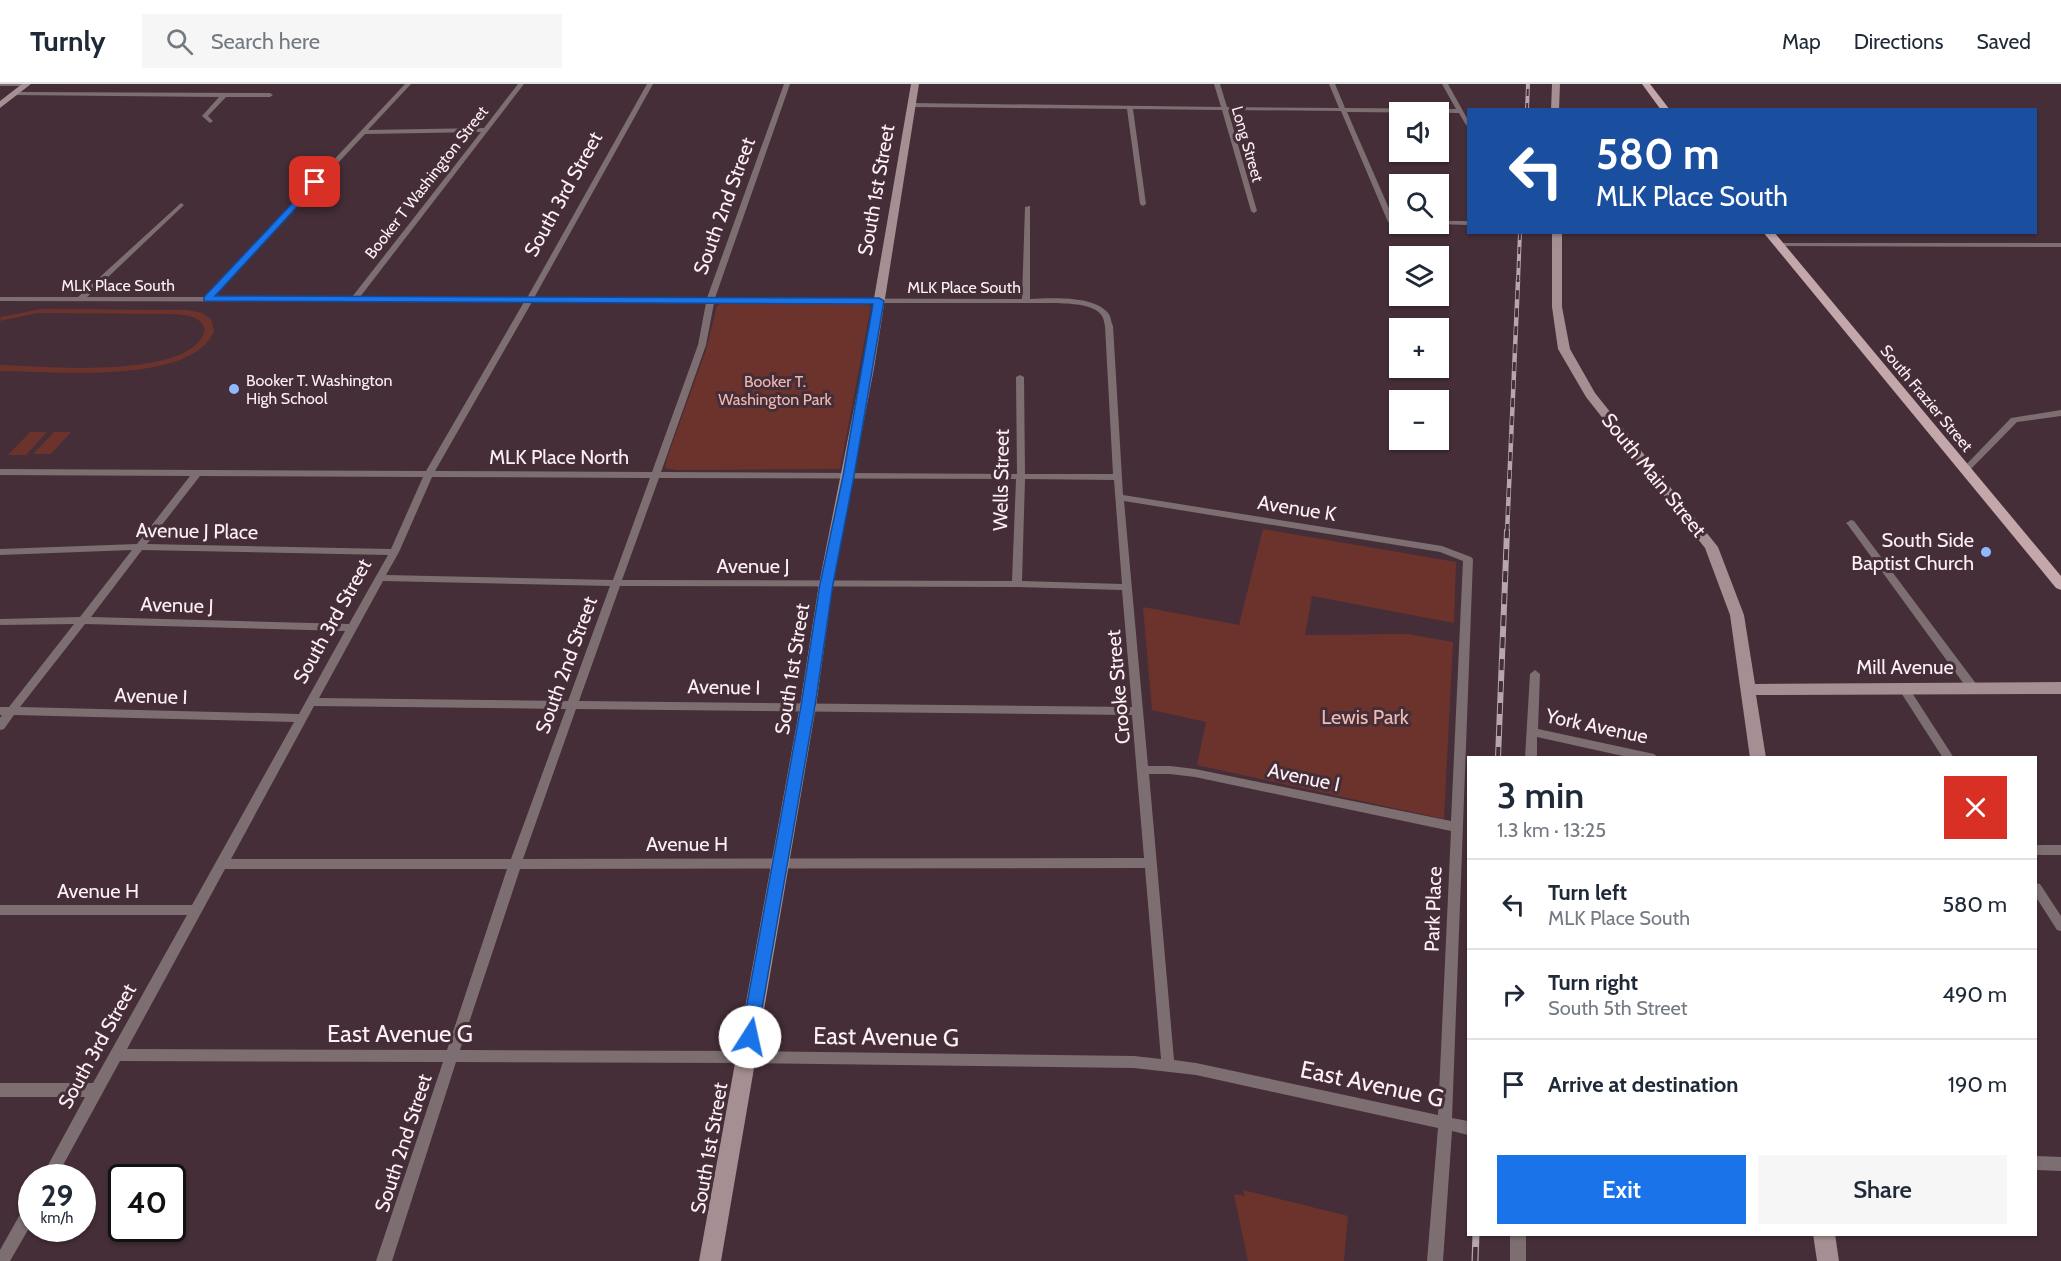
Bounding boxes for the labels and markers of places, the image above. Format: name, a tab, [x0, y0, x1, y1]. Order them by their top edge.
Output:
pin	[289, 156, 340, 207]
place label: Booker T. Washington High School	[246, 371, 393, 408]
marker: Booker T. Washington High School	[227, 382, 241, 396]
place label: South Side Baptist Church	[1851, 528, 1974, 575]
marker: South Side Baptist Church	[1979, 545, 1993, 559]

